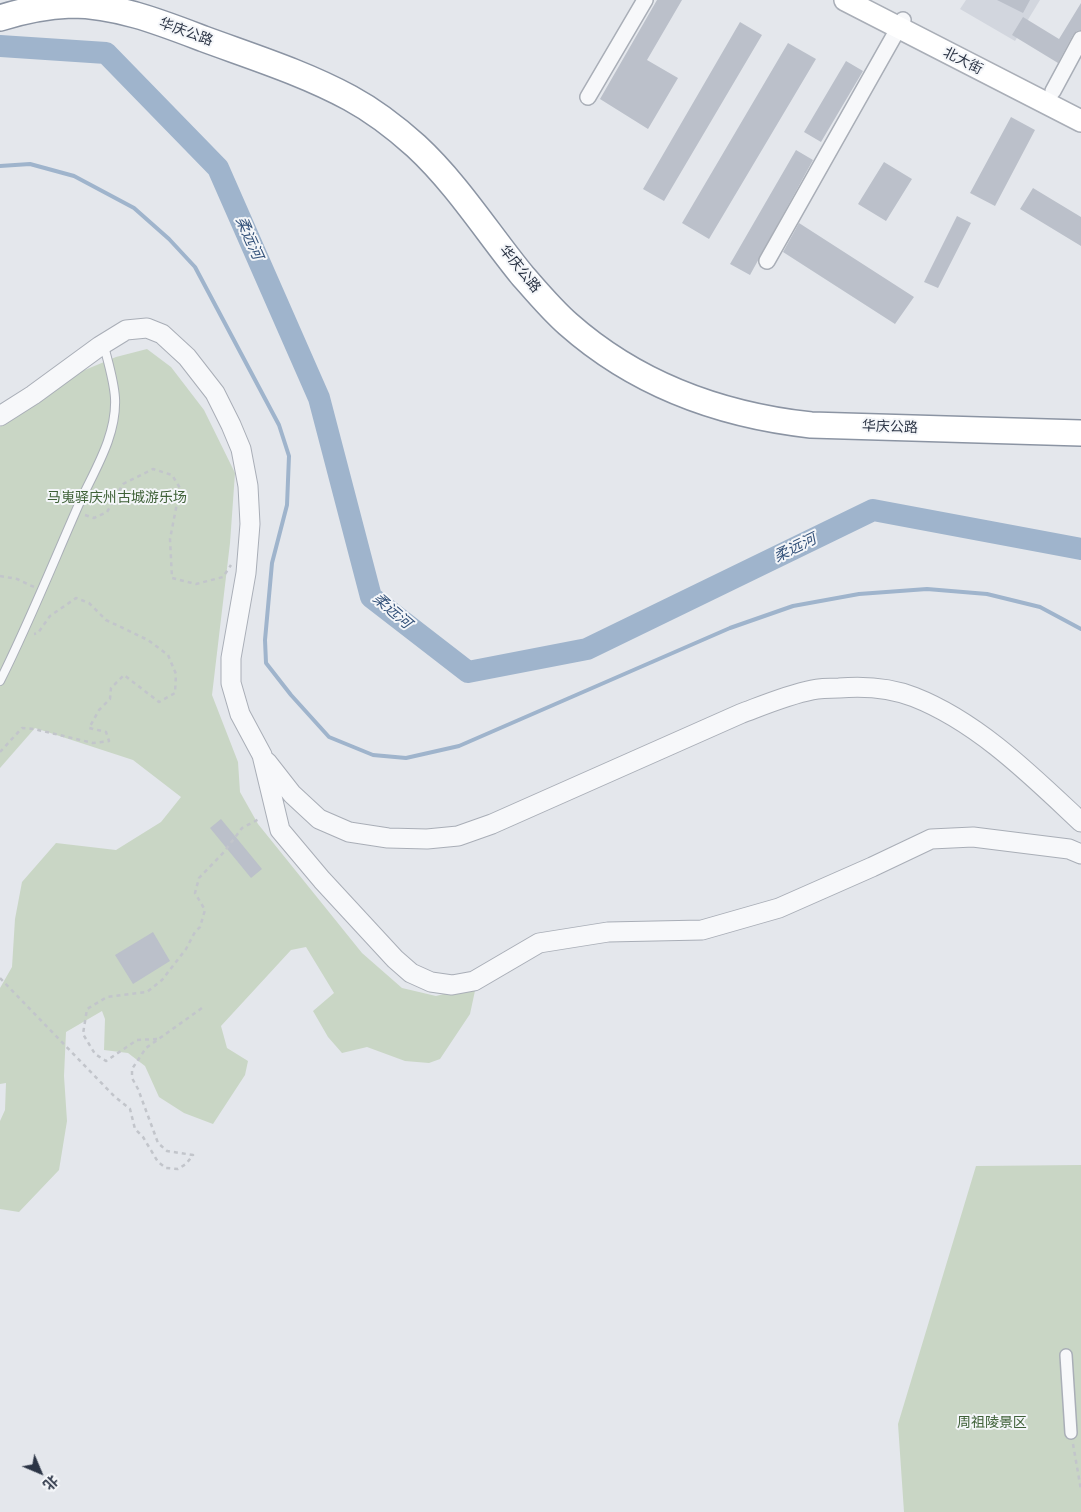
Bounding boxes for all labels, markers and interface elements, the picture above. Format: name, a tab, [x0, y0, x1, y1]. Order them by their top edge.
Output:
street label: 华庆公路	[157, 15, 215, 49]
street label: 北大街	[940, 44, 986, 78]
water label: 柔远河	[232, 214, 266, 262]
street label: 华庆公路	[496, 242, 544, 296]
street label: 华庆公路	[862, 418, 918, 436]
park label: 马嵬驿庆州古城游乐场	[47, 490, 187, 506]
water label: 柔远河	[771, 530, 819, 566]
water label: 柔远河	[369, 589, 415, 633]
park label: 周祖陵景区	[957, 1415, 1027, 1431]
north arrow	[15, 1447, 65, 1497]
text: 北	[39, 1471, 62, 1494]

